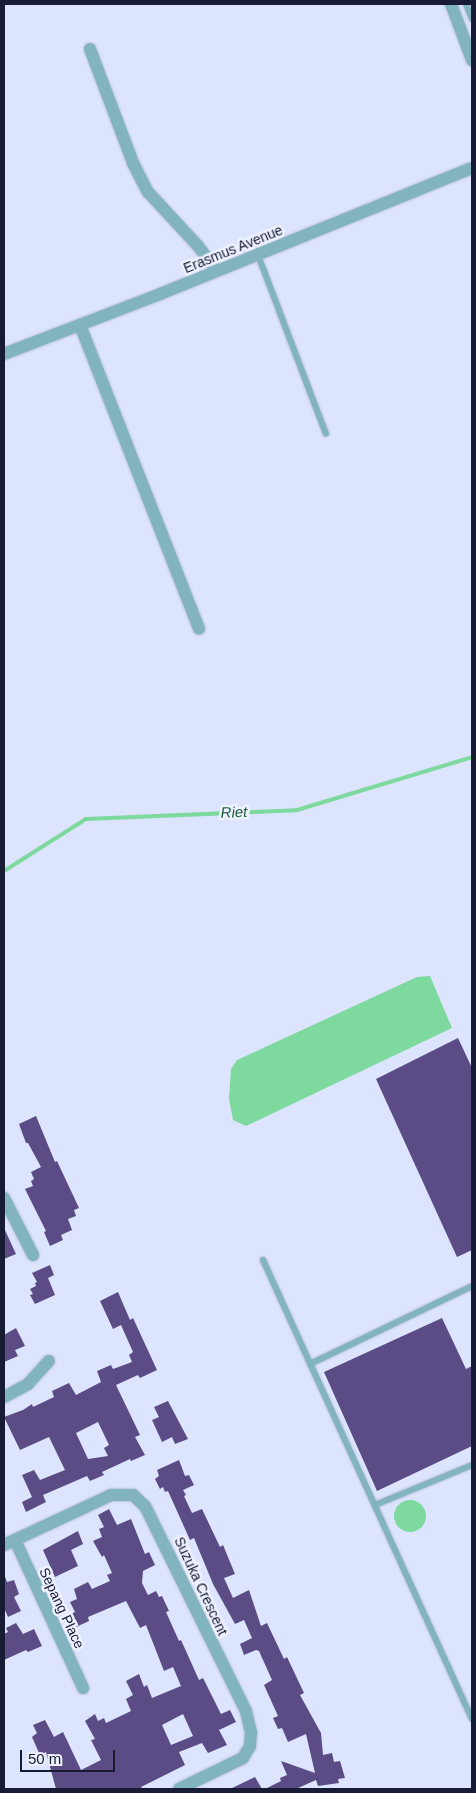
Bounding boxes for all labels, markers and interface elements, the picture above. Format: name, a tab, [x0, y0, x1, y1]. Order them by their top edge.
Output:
street label: Erasmus Avenue	[181, 221, 285, 277]
water label: Riet	[220, 803, 248, 821]
street label: Suzuka Crescent	[171, 1534, 231, 1638]
street label: Sepang Place	[36, 1565, 88, 1651]
scale bar	[22, 1740, 118, 1772]
text: 50 m	[28, 1750, 61, 1767]

